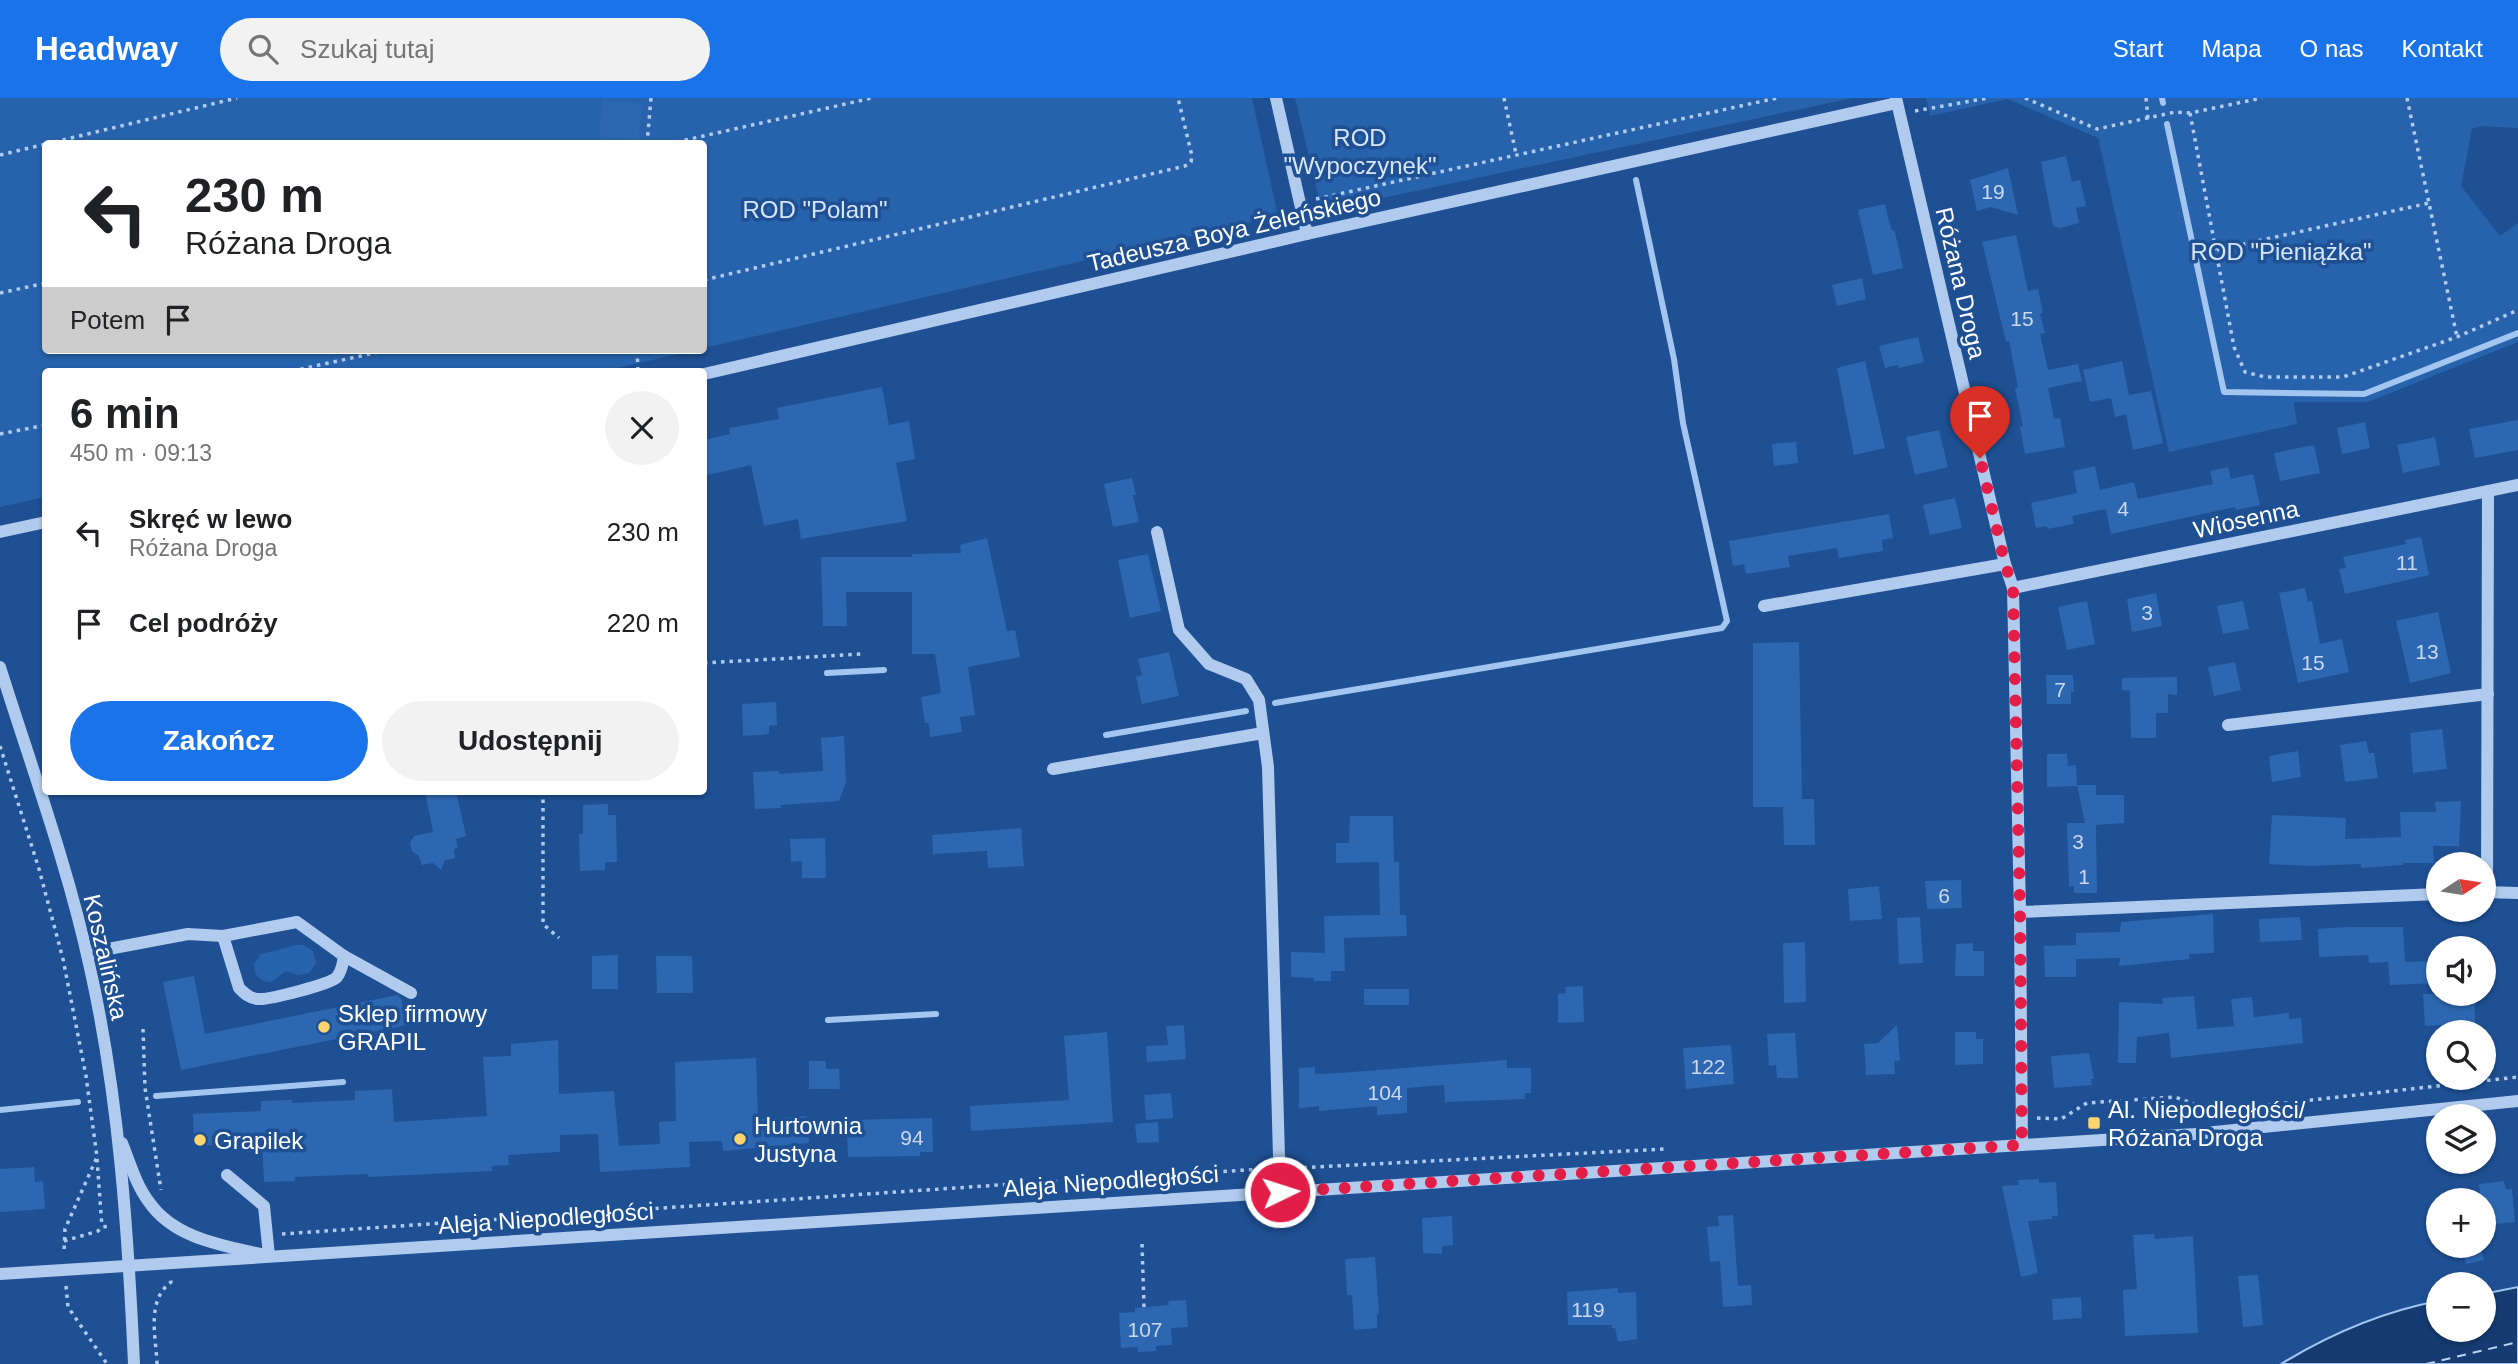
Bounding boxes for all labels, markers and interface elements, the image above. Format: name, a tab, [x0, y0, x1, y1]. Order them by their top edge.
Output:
search box	[220, 18, 710, 81]
text: Headway	[35, 30, 178, 67]
icon: search	[244, 30, 282, 68]
text: Szukaj tutaj	[300, 34, 434, 64]
text: Start	[2113, 35, 2164, 62]
text: Mapa	[2202, 35, 2262, 62]
text: O nas	[2300, 35, 2364, 62]
text: Kontakt	[2402, 35, 2483, 62]
park label: ROD "Wypoczynek"	[1284, 124, 1436, 179]
icon: left	[70, 168, 161, 259]
text: 230 m	[185, 168, 324, 222]
house number: 19	[1981, 180, 2005, 203]
street label: Tadeusza Boya Żeleńskiego	[1085, 183, 1383, 277]
park label: ROD "Polam"	[742, 196, 888, 223]
street label: Różana Droga	[1930, 205, 1992, 362]
text: Różana Droga	[185, 225, 391, 261]
park label: ROD "Pieniążka"	[2190, 238, 2372, 265]
icon: arrive	[159, 301, 197, 339]
text: Potem	[70, 305, 145, 335]
house number: 15	[2010, 307, 2034, 330]
pin	[1950, 386, 2010, 458]
text: 6 min	[70, 390, 180, 437]
button: close	[605, 391, 679, 465]
icon: arrive	[1961, 397, 1999, 435]
text: 450 m · 09:13	[70, 440, 212, 466]
street label: Wiosenna	[2191, 495, 2302, 543]
house number: 4	[2117, 497, 2129, 520]
text: Skręć w lewo	[129, 504, 292, 534]
icon: left	[70, 514, 108, 552]
text: 230 m	[607, 517, 679, 547]
text: Różana Droga	[129, 535, 277, 561]
house number: 11	[2396, 551, 2418, 574]
house number: 3	[2141, 601, 2153, 624]
icon: arrive	[70, 605, 108, 643]
text: Cel podróży	[129, 608, 278, 638]
text: 220 m	[607, 608, 679, 638]
house number: 13	[2415, 640, 2439, 663]
house number: 15	[2301, 651, 2325, 674]
house number: 7	[2054, 678, 2066, 701]
button: Zakończ	[70, 701, 368, 781]
button: Udostępnij	[382, 701, 679, 781]
house number: 3	[2072, 830, 2084, 853]
north arrow	[2426, 852, 2496, 922]
map controls	[2426, 852, 2496, 1342]
house number: 1	[2078, 865, 2090, 888]
house number: 6	[1938, 884, 1950, 907]
street label: Koszalińska	[78, 892, 134, 1023]
button: sound	[2426, 936, 2496, 1006]
place label: Sklep firmowy GRAPIL	[338, 1000, 487, 1055]
marker: Sklep firmowy GRAPIL	[316, 1019, 332, 1035]
button: search	[2426, 1020, 2496, 1090]
house number: 122	[1690, 1055, 1726, 1078]
house number: 104	[1367, 1081, 1403, 1104]
place label: Al. Niepodległości/ Różana Droga	[2108, 1096, 2306, 1151]
button: layers	[2426, 1104, 2496, 1174]
place label: Hurtownia Justyna	[754, 1112, 863, 1167]
marker: Al. Niepodległości/ Różana Droga	[2086, 1115, 2102, 1131]
house number: 94	[900, 1126, 924, 1149]
place label: Grapilek	[214, 1127, 304, 1154]
marker: Hurtownia Justyna	[732, 1131, 748, 1147]
marker: Grapilek	[192, 1132, 208, 1148]
position arrow	[1243, 1155, 1317, 1229]
street label: Aleja Niepodległości	[1002, 1160, 1220, 1202]
button: +	[2426, 1188, 2496, 1258]
street label: Aleja Niepodległości	[437, 1197, 655, 1239]
button: −	[2426, 1272, 2496, 1342]
house number: 119	[1571, 1298, 1605, 1321]
house number: 107	[1127, 1318, 1163, 1341]

